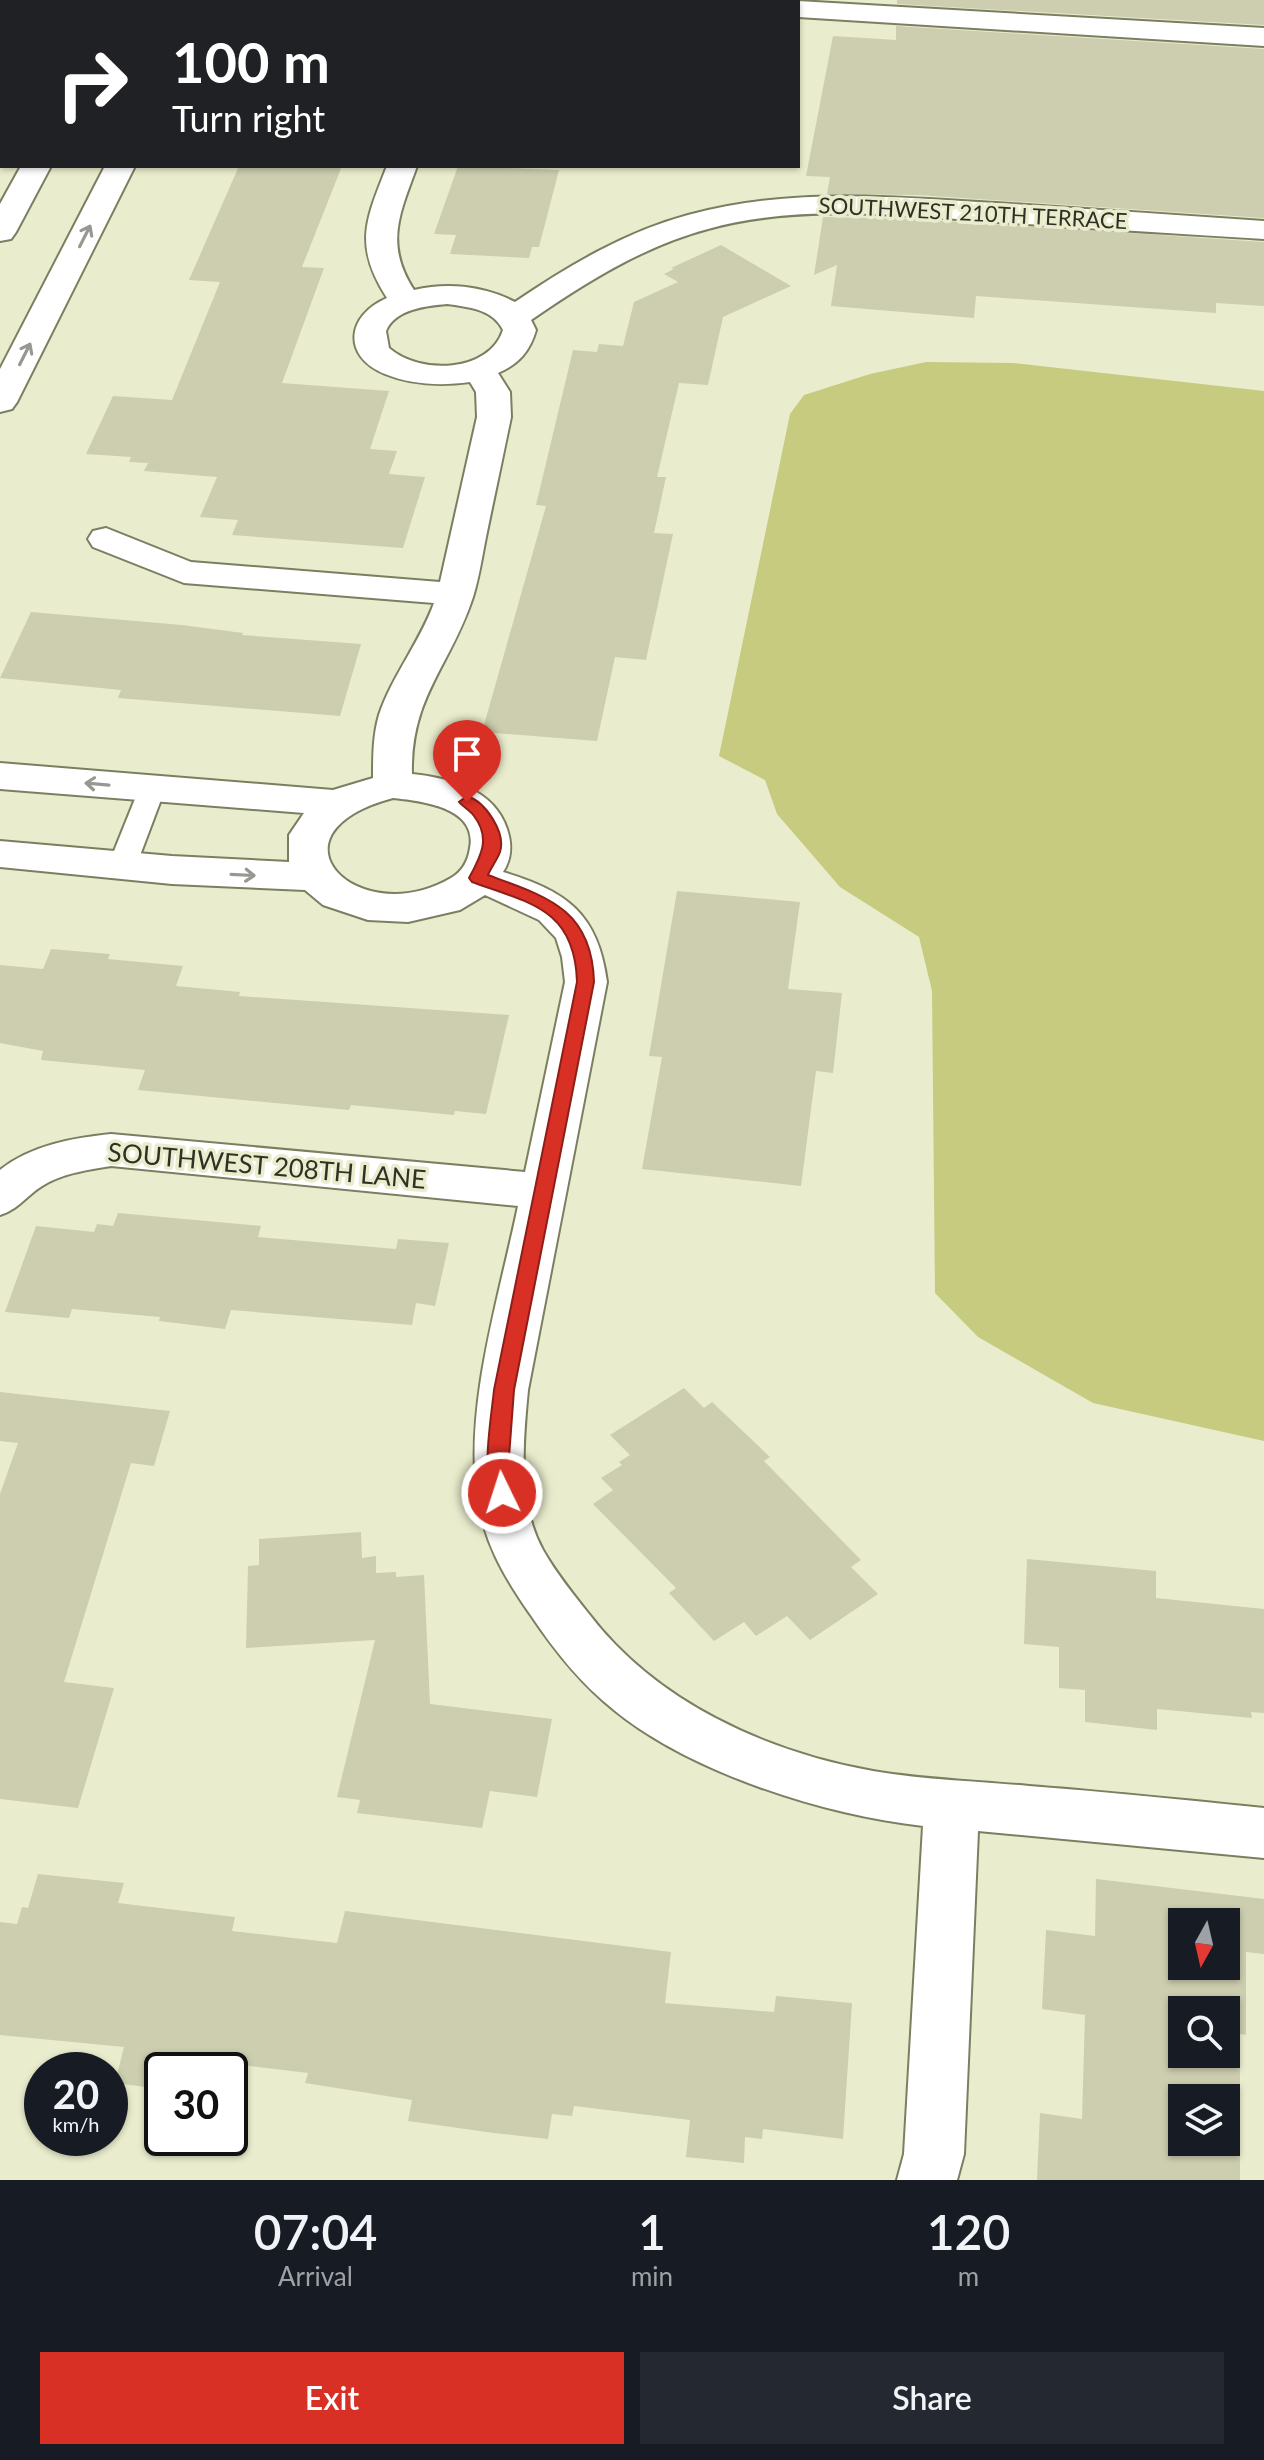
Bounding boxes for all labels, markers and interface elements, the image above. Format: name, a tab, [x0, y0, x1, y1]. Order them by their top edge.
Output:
text: 100 m	[172, 28, 330, 95]
icon: right	[40, 32, 144, 136]
text: Turn right	[172, 96, 325, 140]
street label: SOUTHWEST 210TH TERRACE	[818, 191, 1128, 234]
one-way arrow	[77, 225, 93, 249]
one-way arrow	[17, 342, 33, 366]
pin	[433, 720, 501, 802]
icon: arrive	[445, 732, 489, 776]
one-way arrow	[84, 777, 111, 792]
one-way arrow	[229, 868, 256, 883]
street label: SOUTHWEST 208TH LANE	[107, 1135, 428, 1195]
position arrow	[460, 1451, 544, 1535]
north arrow	[1168, 1908, 1240, 1980]
map controls	[1168, 1908, 1240, 2156]
button: search	[1168, 1996, 1240, 2068]
speed limit sign: 30	[144, 2052, 248, 2156]
text: 20	[53, 2070, 99, 2118]
button: layers	[1168, 2084, 1240, 2156]
text: km/h	[53, 2112, 99, 2136]
text: 07:04	[254, 2203, 377, 2260]
text: 1	[638, 2203, 666, 2260]
text: 120	[927, 2203, 1010, 2260]
text: Arrival	[278, 2260, 353, 2292]
text: min	[631, 2260, 673, 2292]
text: m	[958, 2260, 979, 2292]
button: Exit	[40, 2352, 624, 2444]
button: Share	[640, 2352, 1224, 2444]

